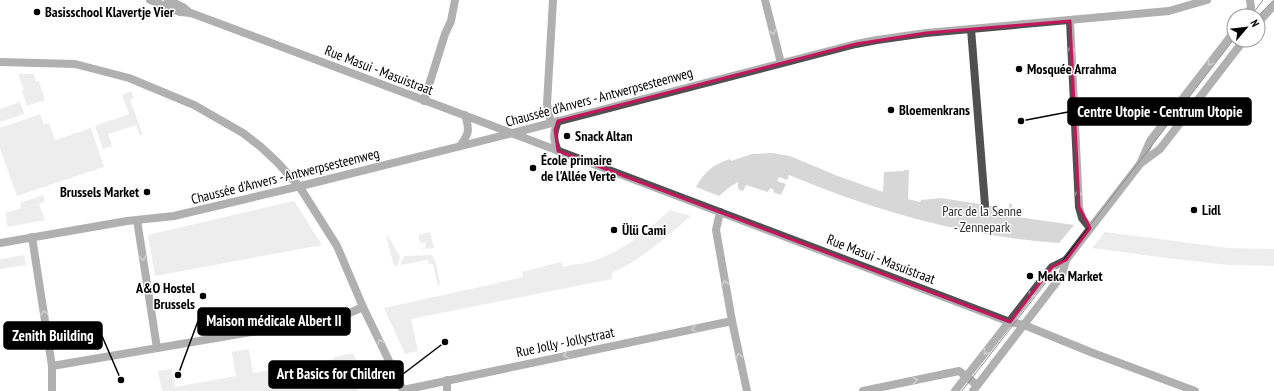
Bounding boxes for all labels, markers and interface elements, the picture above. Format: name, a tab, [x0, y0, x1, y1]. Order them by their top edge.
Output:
place label: Basisschool Klavertje Vier	[45, 3, 175, 21]
marker: Basisschool Klavertje Vier	[32, 7, 42, 17]
north arrow	[1226, 8, 1266, 48]
text: N	[1247, 17, 1262, 29]
one-way arrow	[768, 28, 777, 35]
street label: Rue Masui - Masuistraat	[322, 41, 436, 99]
one-way arrow	[1067, 46, 1076, 52]
one-way arrow	[1208, 58, 1215, 65]
place label: Mosquée Arrahma	[1027, 60, 1117, 78]
street label: Chaussée d'Anvers - Antwerpsesteenweg	[503, 63, 695, 131]
marker: Mosquée Arrahma	[1014, 64, 1024, 74]
callout: Centre Utopie - Centrum Utopie	[1068, 98, 1251, 125]
place label: Bloemenkrans	[899, 101, 970, 119]
text: Centre Utopie - Centrum Utopie	[1077, 102, 1243, 121]
marker: Bloemenkrans	[886, 105, 896, 115]
place label: Snack Altan	[575, 127, 632, 145]
marker: Snack Altan	[562, 131, 572, 141]
street label: Chaussée d'Anvers - Antwerpsesteenweg	[189, 144, 381, 208]
place label: École primaire de l'Allée Verte	[541, 151, 616, 185]
marker: École primaire de l'Allée Verte	[528, 163, 538, 173]
place label: Brussels Market	[60, 183, 139, 201]
marker: Brussels Market	[142, 187, 152, 197]
one-way arrow	[1074, 190, 1083, 196]
place label: Lidl	[1202, 201, 1221, 219]
park label: Parc de la Senne - Zennepark	[942, 202, 1022, 236]
marker: Lidl	[1189, 205, 1199, 215]
place label: Ülü Cami	[622, 221, 666, 239]
marker: Ülü Cami	[609, 225, 619, 235]
street label: Rue Masui - Masuistraat	[824, 230, 938, 288]
one-way arrow	[138, 255, 147, 262]
place label: Meka Market	[1038, 267, 1103, 285]
marker: Meka Market	[1025, 271, 1035, 281]
place label: A&O Hostel Brussels	[135, 279, 196, 313]
one-way arrow	[721, 279, 730, 286]
one-way arrow	[1029, 290, 1036, 297]
marker: A&O Hostel Brussels	[198, 291, 208, 301]
callout: Maison médicale Albert II	[198, 308, 350, 335]
one-way arrow	[40, 310, 49, 316]
text: Maison médicale Albert II	[206, 311, 342, 330]
callout: Zenith Building	[4, 322, 102, 349]
street label: Rue Jolly - Jollystraat	[514, 323, 616, 361]
one-way arrow	[691, 324, 697, 332]
text: Zenith Building	[12, 326, 94, 345]
one-way arrow	[377, 339, 385, 347]
one-way arrow	[984, 348, 991, 355]
one-way arrow	[563, 351, 570, 359]
one-way arrow	[736, 353, 744, 359]
callout: Art Basics for Children	[269, 361, 403, 388]
text: Art Basics for Children	[276, 364, 395, 383]
one-way arrow	[912, 377, 918, 385]

